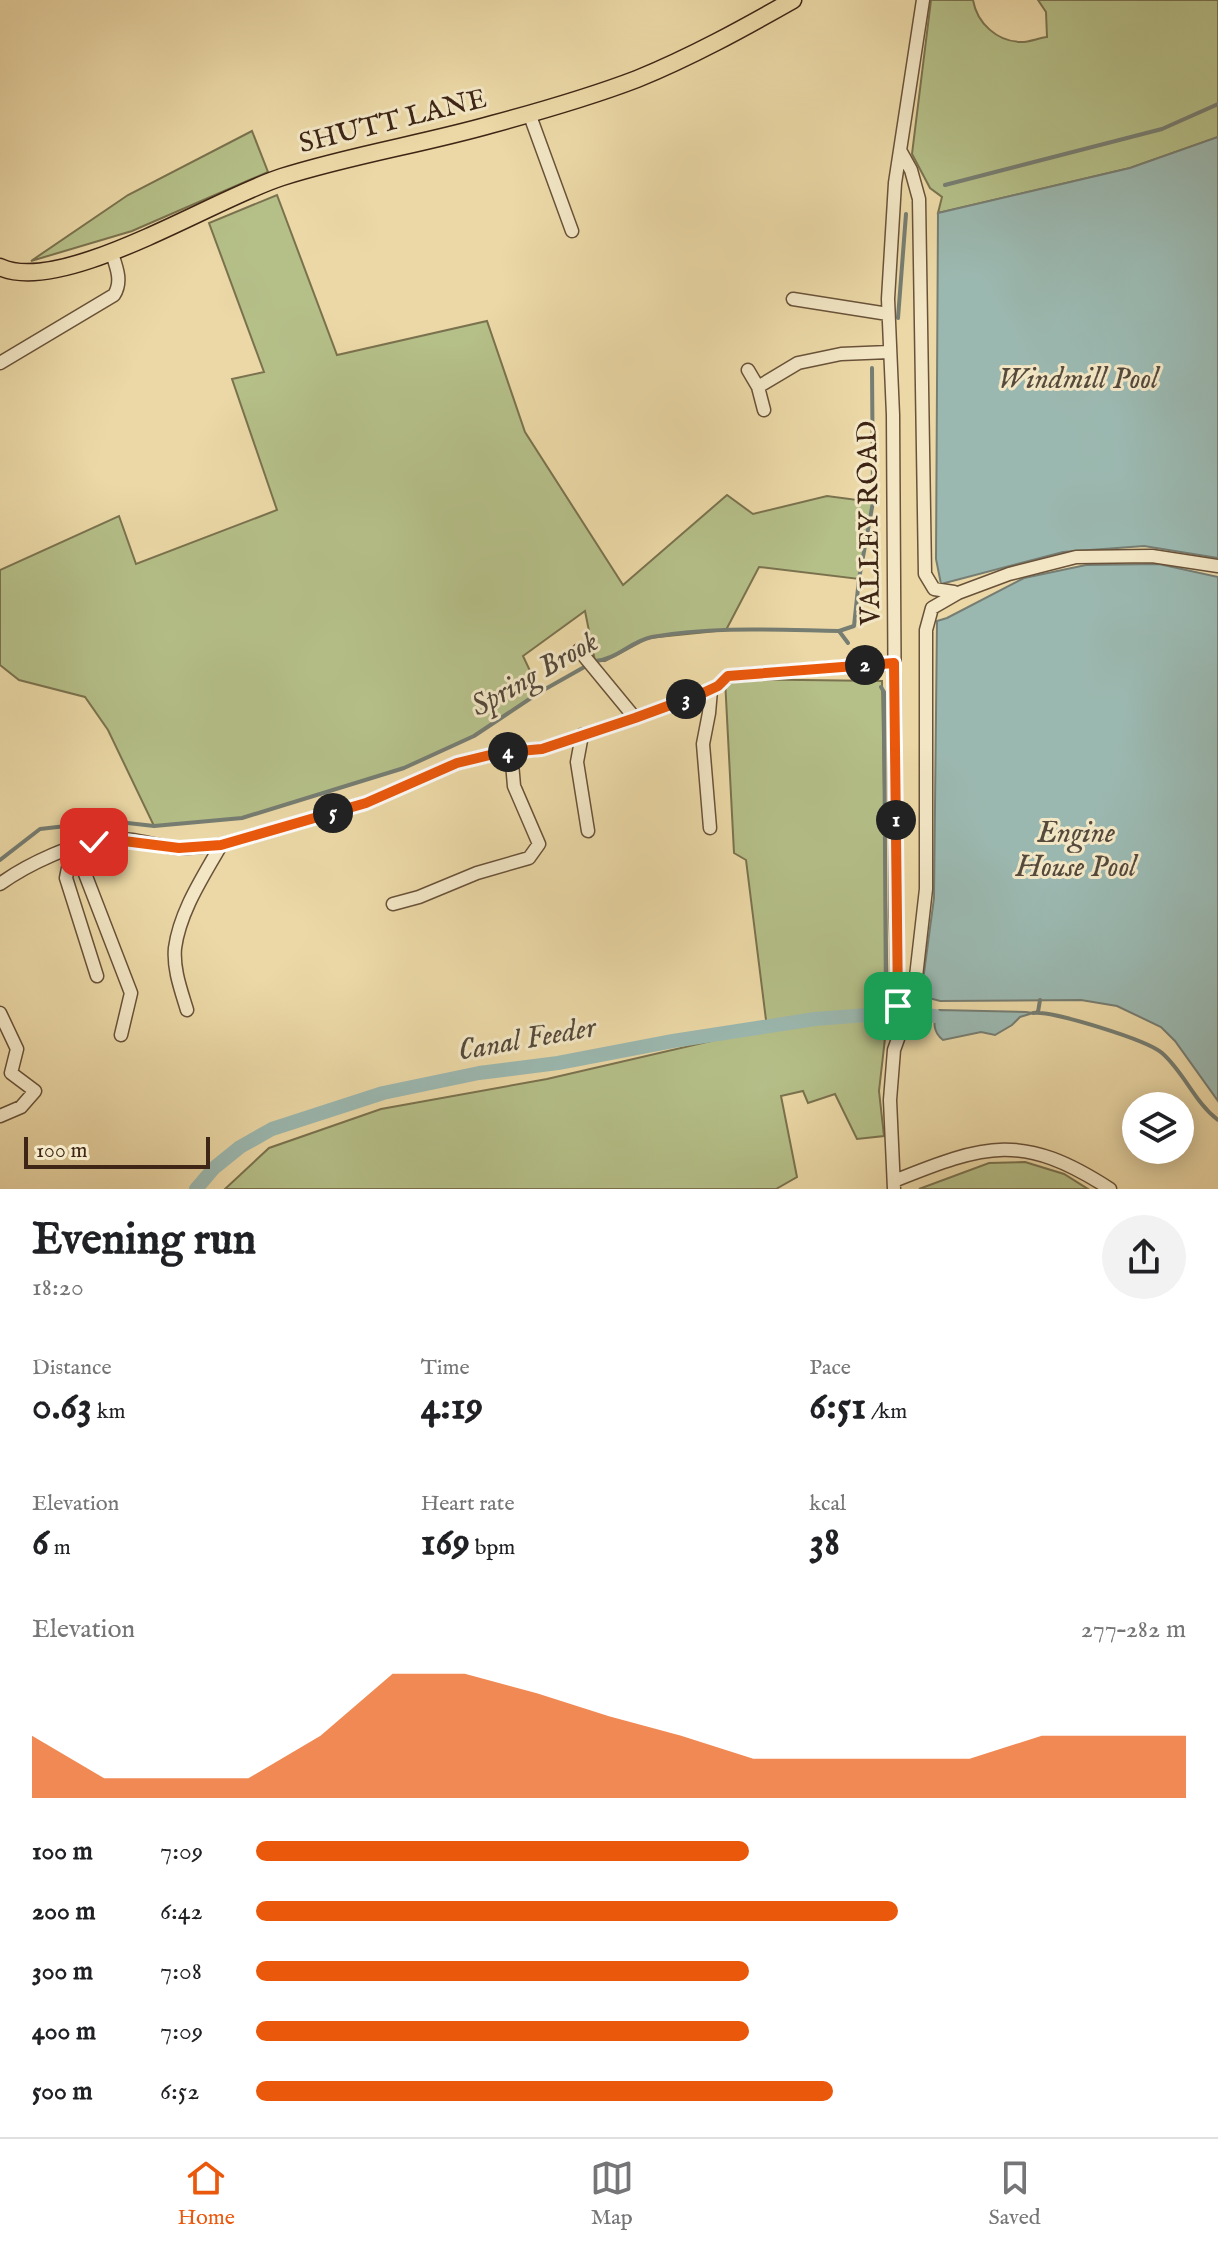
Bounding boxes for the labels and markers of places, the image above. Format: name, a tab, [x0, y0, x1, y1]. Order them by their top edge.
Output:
pin: 2	[845, 645, 885, 685]
pin: 3	[666, 679, 706, 719]
pin: 4	[488, 732, 528, 772]
pin: 5	[313, 793, 353, 833]
pin: 1	[876, 800, 916, 840]
pin	[60, 808, 128, 876]
pin	[864, 972, 932, 1040]

